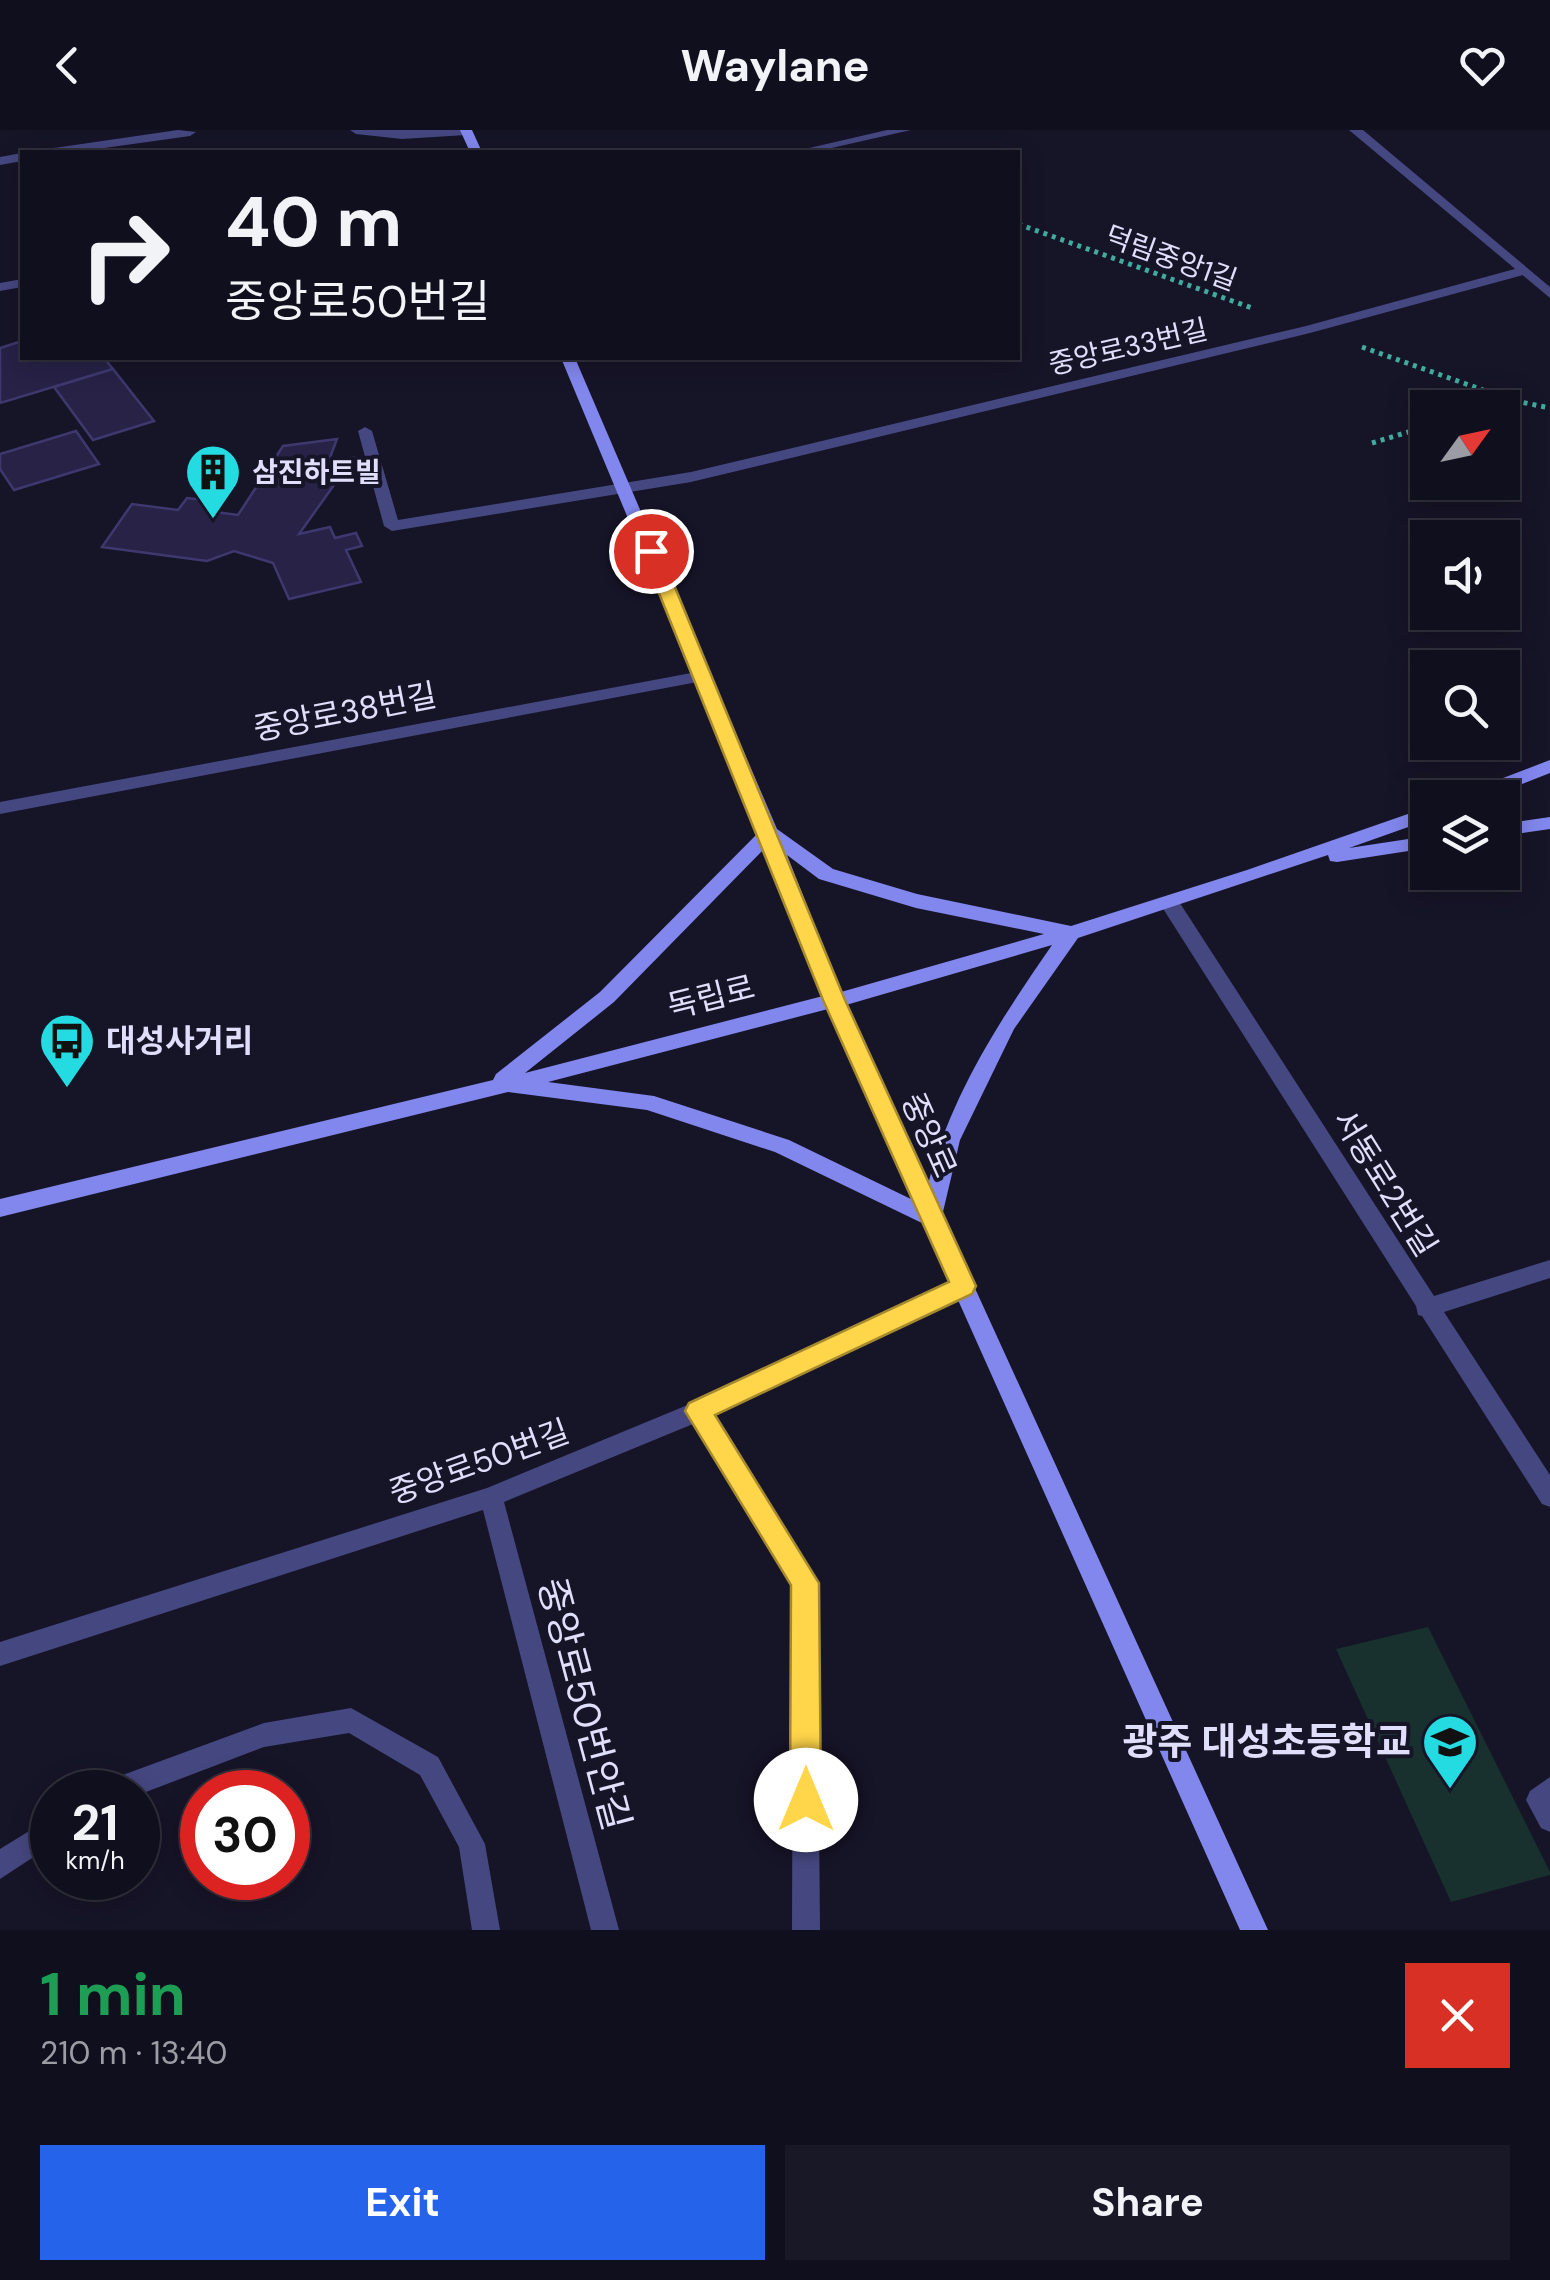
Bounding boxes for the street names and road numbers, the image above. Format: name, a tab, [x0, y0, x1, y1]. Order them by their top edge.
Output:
street label: 덕림중앙1길	[1100, 217, 1242, 299]
street label: 중앙로33번길	[1045, 311, 1211, 383]
street label: 중앙로38번길	[250, 674, 440, 750]
street label: 독립로	[663, 966, 759, 1028]
street label: 중앙로	[892, 1086, 966, 1184]
street label: 서동로2번길	[1323, 1102, 1447, 1264]
street label: 중앙로50번길	[383, 1410, 575, 1514]
street label: 중앙로50번안길	[526, 1572, 642, 1836]

